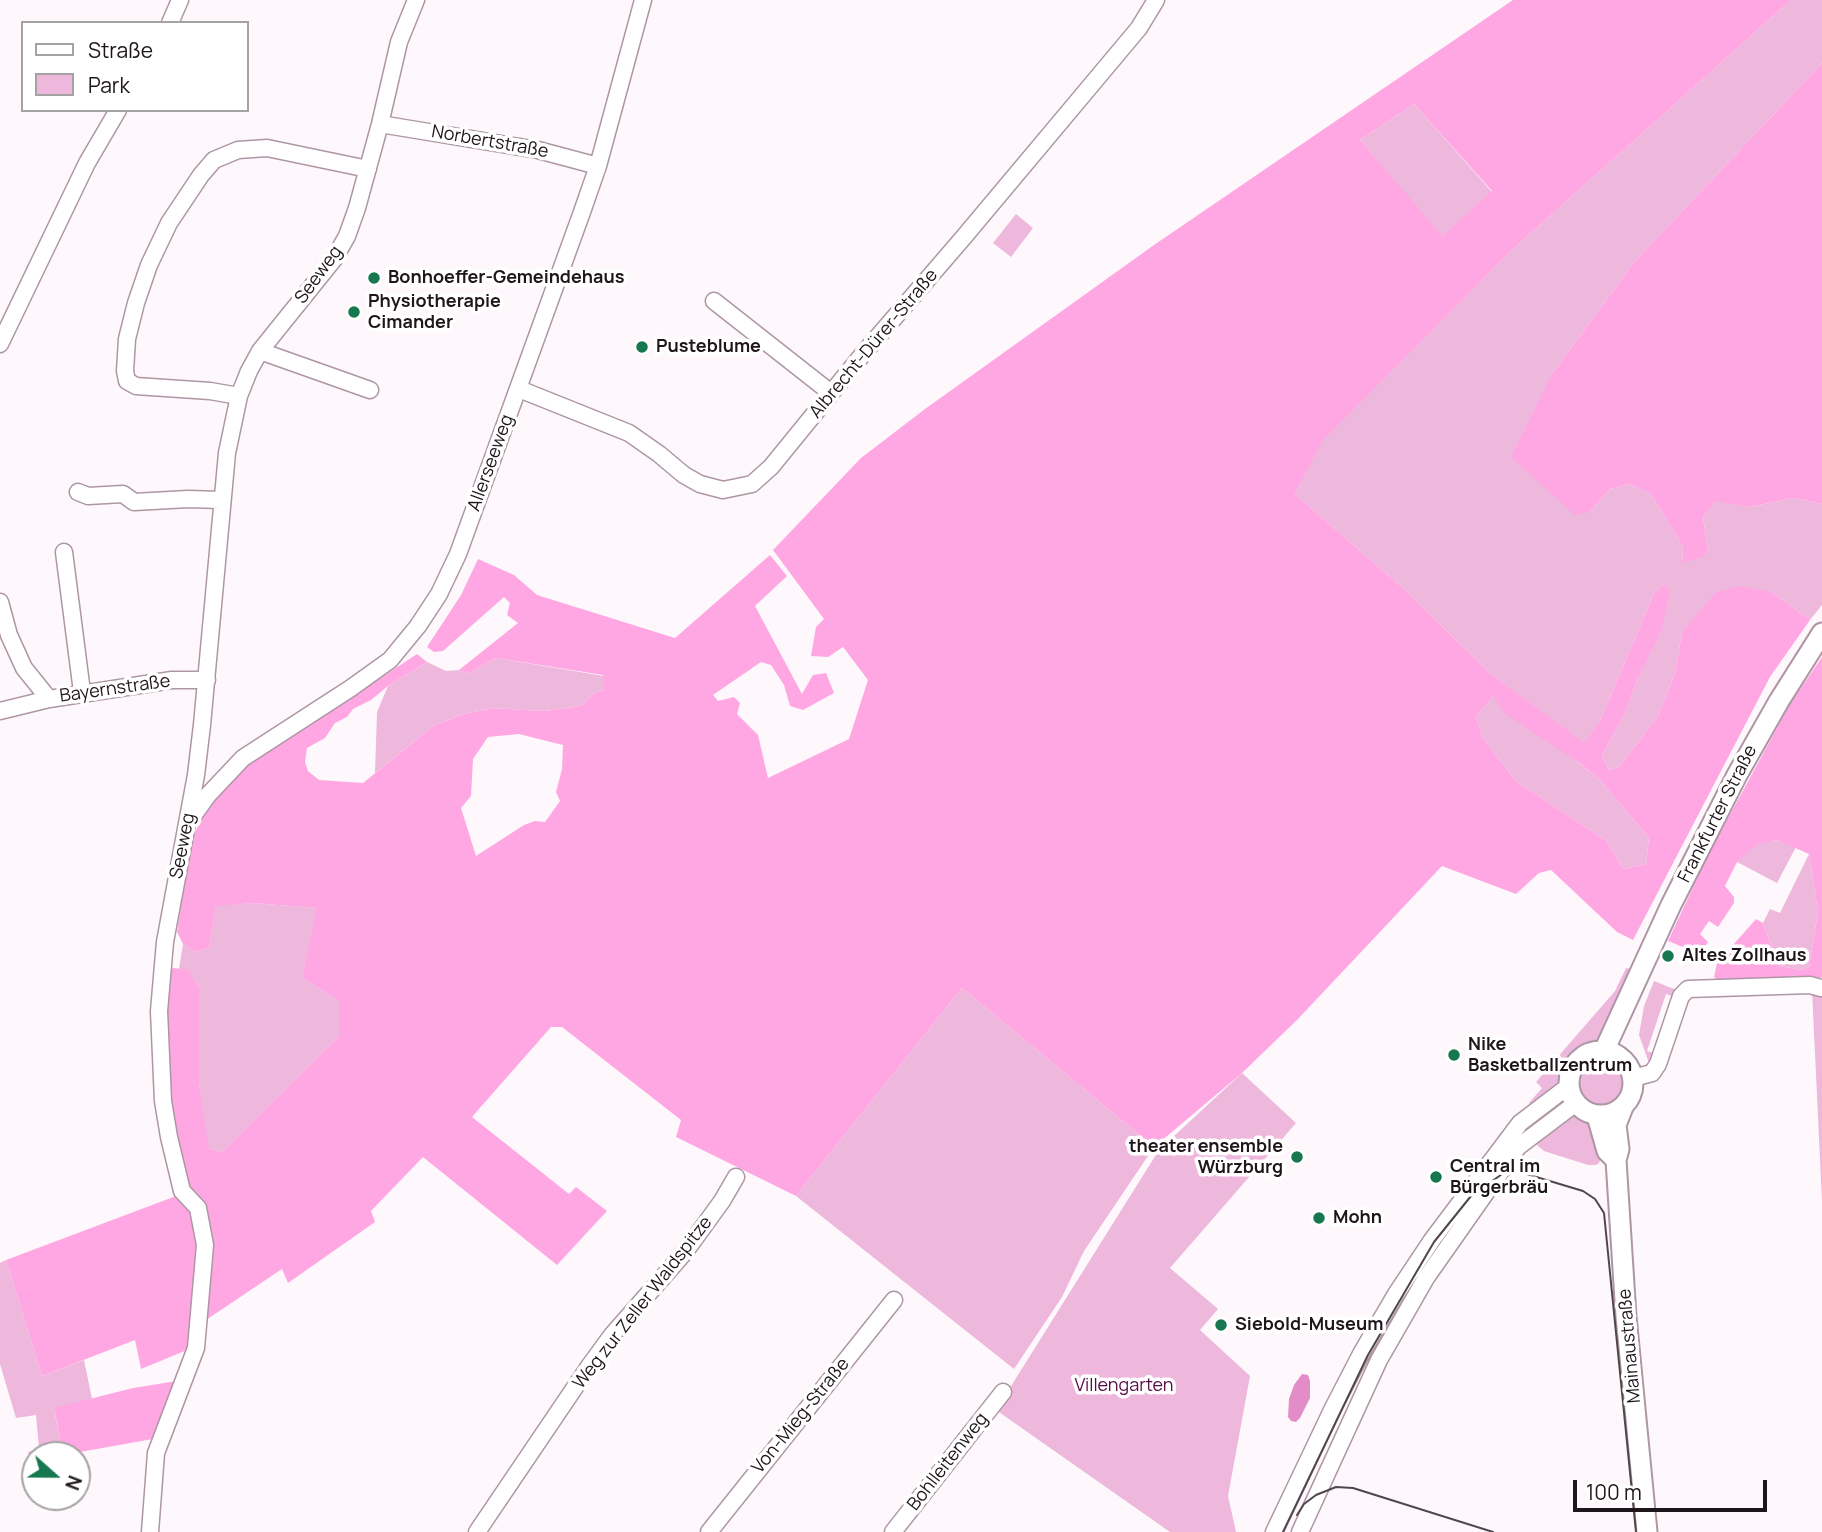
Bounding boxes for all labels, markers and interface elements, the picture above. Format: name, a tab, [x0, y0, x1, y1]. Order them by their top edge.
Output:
legend	[21, 21, 248, 112]
text: Straße	[88, 36, 153, 64]
text: Park	[88, 71, 130, 99]
street label: Norbertstraße	[430, 121, 550, 163]
street label: Seeweg	[291, 242, 347, 308]
street label: Albrecht-Dürer-Straße	[805, 265, 943, 423]
place label: Bonhoeffer-Gemeindehaus	[388, 267, 624, 289]
marker: Bonhoeffer-Gemeindehaus	[366, 270, 382, 286]
place label: Physiotherapie Cimander	[368, 291, 501, 334]
marker: Physiotherapie Cimander	[346, 304, 362, 320]
place label: Pusteblume	[656, 336, 761, 358]
marker: Pusteblume	[634, 339, 650, 355]
street label: Allerseeweg	[464, 412, 518, 514]
street label: Bayernstraße	[58, 671, 172, 707]
street label: Frankfurter Straße	[1674, 742, 1762, 886]
street label: Seeweg	[166, 811, 200, 881]
place label: Altes Zollhaus	[1682, 945, 1806, 967]
marker: Altes Zollhaus	[1660, 948, 1676, 964]
place label: Nike Basketballzentrum	[1468, 1034, 1632, 1076]
marker: Nike Basketballzentrum	[1446, 1047, 1462, 1063]
place label: theater ensemble Würzburg	[1129, 1136, 1283, 1178]
marker: theater ensemble Würzburg	[1289, 1149, 1305, 1165]
place label: Central im Bürgerbräu	[1450, 1156, 1548, 1198]
marker: Central im Bürgerbräu	[1428, 1169, 1444, 1185]
place label: Mohn	[1333, 1207, 1382, 1229]
marker: Mohn	[1311, 1210, 1327, 1226]
street label: Weg zur Zeller Waldspitze	[569, 1212, 717, 1394]
street label: Mainaustraße	[1614, 1288, 1646, 1404]
place label: Siebold-Museum	[1235, 1314, 1383, 1336]
marker: Siebold-Museum	[1213, 1317, 1229, 1333]
street label: Von-Mieg-Straße	[748, 1354, 854, 1478]
park label: Villengarten	[1075, 1375, 1173, 1397]
street label: Bohlleitenweg	[903, 1409, 993, 1515]
north arrow	[21, 1441, 91, 1511]
scale bar	[1577, 1466, 1771, 1510]
text: N	[59, 1472, 88, 1494]
text: 100 m	[1586, 1478, 1642, 1506]

